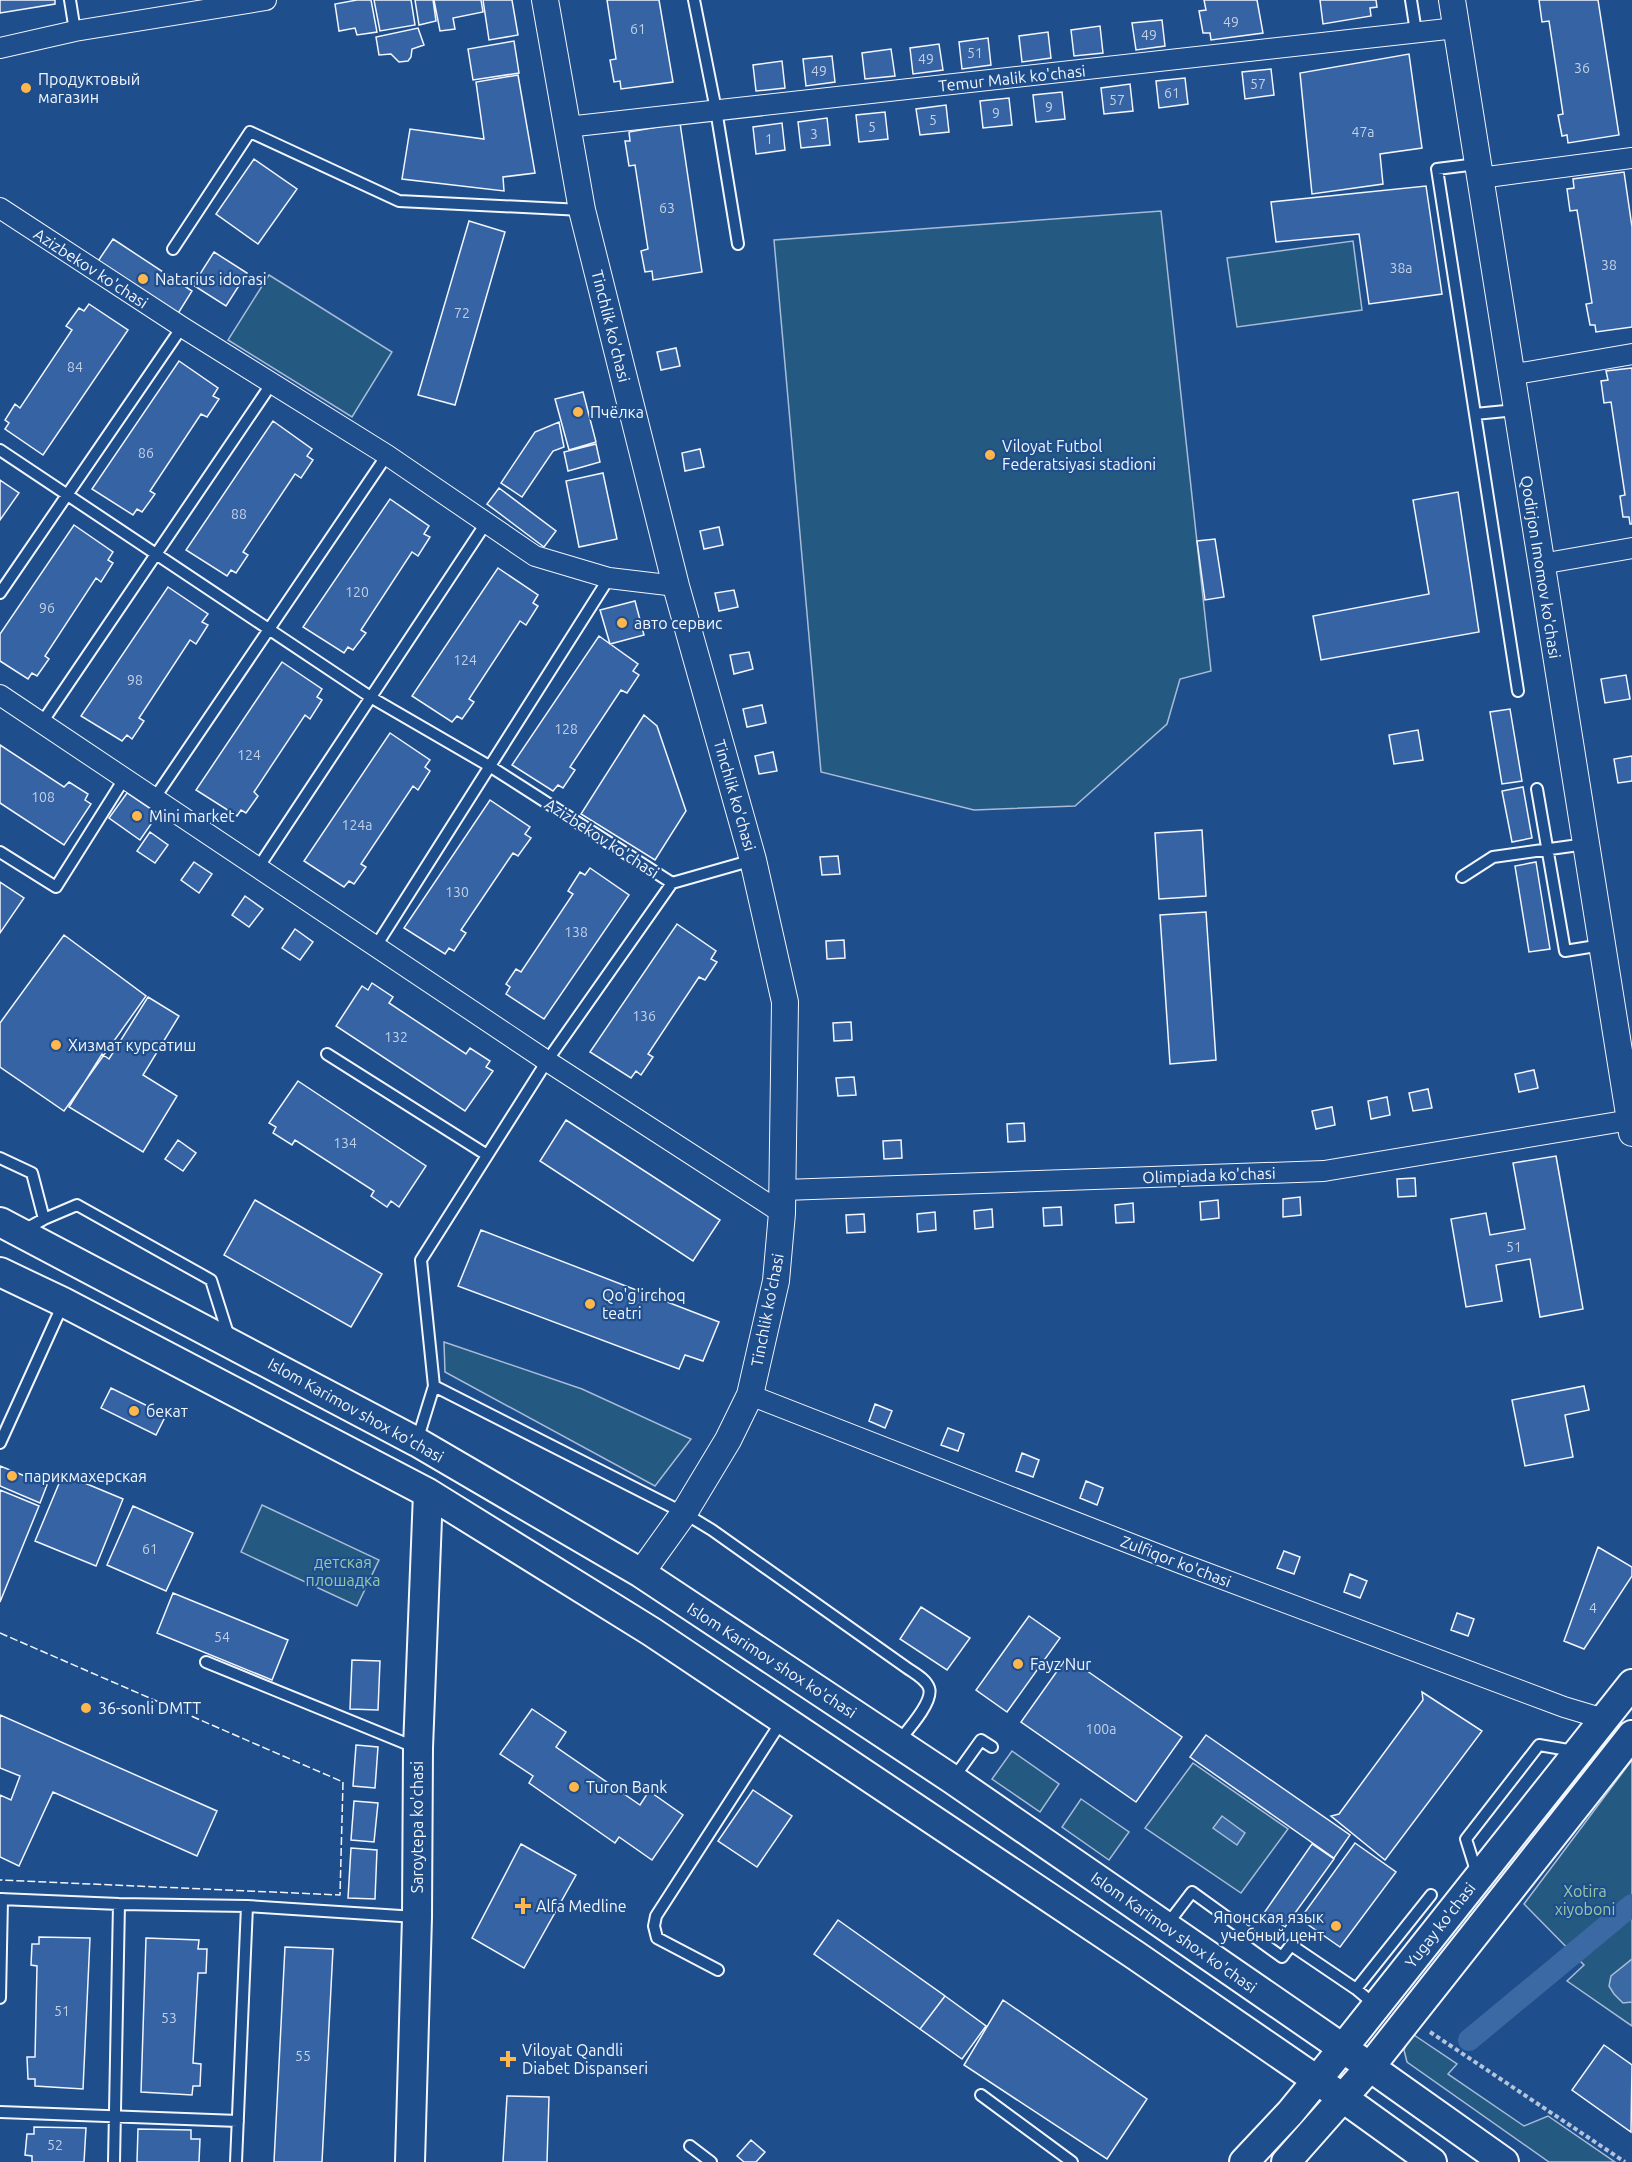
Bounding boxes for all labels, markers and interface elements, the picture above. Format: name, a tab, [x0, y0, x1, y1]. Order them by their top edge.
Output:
house number: 49	[1223, 14, 1239, 30]
house number: 61	[630, 21, 646, 37]
house number: 49	[1141, 27, 1157, 43]
house number: 51	[967, 45, 983, 61]
house number: 49	[918, 51, 934, 67]
house number: 36	[1574, 60, 1590, 76]
street label: Temur Malik ko'chasi	[938, 61, 1086, 95]
house number: 49	[811, 63, 827, 79]
place label: Продуктовый магазин	[38, 70, 140, 106]
house number: 57	[1250, 76, 1266, 92]
marker: Продуктовый магазин	[19, 81, 33, 95]
house number: 61	[1164, 85, 1180, 101]
house number: 57	[1109, 92, 1125, 108]
house number: 9	[1045, 99, 1053, 115]
house number: 9	[992, 105, 1000, 121]
house number: 5	[929, 112, 937, 128]
house number: 5	[868, 119, 876, 135]
house number: 47a	[1352, 124, 1375, 140]
house number: 3	[810, 126, 818, 142]
house number: 1	[765, 131, 773, 147]
house number: 63	[659, 200, 675, 216]
street label: Azizbekov ko'chasi	[31, 224, 151, 312]
house number: 38	[1601, 257, 1617, 273]
house number: 38a	[1390, 260, 1413, 276]
street label: Tinchlik ko'chasi	[588, 268, 634, 384]
place label: Natarius idorasi	[155, 270, 267, 288]
marker: Natarius idorasi	[136, 272, 150, 286]
house number: 72	[454, 305, 470, 321]
house number: 84	[67, 359, 83, 375]
place label: Пчёлка	[590, 403, 644, 421]
marker: Пчёлка	[571, 405, 585, 419]
place label: Viloyat Futbol Federatsiyasi stadioni	[1002, 437, 1156, 473]
house number: 86	[138, 445, 154, 461]
marker: Viloyat Futbol Federatsiyasi stadioni	[983, 448, 997, 462]
street label: Qodirjon Imomov ko'chasi	[1518, 474, 1564, 660]
house number: 88	[231, 506, 247, 522]
house number: 120	[345, 584, 369, 600]
house number: 96	[39, 600, 55, 616]
place label: авто сервис	[634, 614, 723, 632]
marker: авто сервис	[615, 616, 629, 630]
house number: 124	[453, 652, 477, 668]
house number: 98	[127, 672, 143, 688]
house number: 128	[554, 721, 578, 737]
street label: Tinchlik ko'chasi	[711, 737, 759, 853]
house number: 124	[237, 747, 261, 763]
house number: 108	[31, 789, 55, 805]
street label: Azizbekov ko'chasi	[542, 794, 662, 882]
place label: Mini market	[149, 807, 235, 825]
marker: Mini market	[130, 809, 144, 823]
house number: 124а	[342, 817, 372, 833]
house number: 130	[445, 884, 469, 900]
house number: 138	[564, 924, 588, 940]
house number: 136	[632, 1008, 656, 1024]
house number: 132	[384, 1029, 408, 1045]
place label: Хизмат курсатиш	[68, 1036, 196, 1054]
marker: Хизмат курсатиш	[49, 1038, 63, 1052]
house number: 134	[333, 1135, 357, 1151]
street label: Olimpiada ko'chasi	[1142, 1164, 1276, 1186]
house number: 51	[1506, 1239, 1522, 1255]
street label: Tinchlik ko'chasi	[747, 1252, 787, 1368]
place label: Qo'g'irchoq teatri	[602, 1286, 686, 1322]
marker: Qo'g'irchoq teatri	[583, 1297, 597, 1311]
street label: Islom Karimov shox ko'chasi	[265, 1354, 447, 1466]
place label: бекат	[146, 1402, 188, 1420]
marker: бекат	[127, 1404, 141, 1418]
place label: парикмахерская	[24, 1467, 147, 1485]
marker: парикмахерская	[5, 1469, 19, 1483]
street label: Zulfiqor ko'chasi	[1118, 1532, 1234, 1590]
house number: 61	[142, 1541, 158, 1557]
park label: детская плошадка	[306, 1553, 380, 1589]
street label: Islom Karimov shox ko'chasi	[684, 1599, 860, 1721]
house number: 4	[1589, 1600, 1597, 1616]
house number: 54	[214, 1629, 230, 1645]
place label: Fayz Nur	[1030, 1655, 1091, 1673]
marker: Fayz Nur	[1011, 1657, 1025, 1671]
place label: 36-sonli DMTT	[98, 1699, 201, 1717]
marker: 36-sonli DMTT	[79, 1701, 93, 1715]
house number: 100a	[1086, 1721, 1116, 1737]
street label: Saroytepa ko'chasi	[408, 1761, 426, 1893]
place label: Turon Bank	[586, 1778, 667, 1796]
marker: Turon Bank	[567, 1780, 581, 1794]
street label: Islom Karimov shox ko'chasi	[1088, 1868, 1260, 1996]
street label: Yugay ko'chasi	[1401, 1879, 1479, 1971]
park label: Xotira xiyoboni	[1555, 1882, 1615, 1918]
marker: Alfa Medline	[514, 1897, 532, 1915]
place label: Alfa Medline	[536, 1897, 627, 1915]
place label: Японская язык учебный цент	[1214, 1908, 1324, 1944]
marker: Японская язык учебный цент	[1329, 1919, 1343, 1933]
house number: 51	[54, 2003, 70, 2019]
house number: 53	[161, 2010, 177, 2026]
place label: Viloyat Qandli Diabet Dispanseri	[522, 2041, 648, 2077]
house number: 55	[295, 2048, 311, 2064]
marker: Viloyat Qandli Diabet Dispanseri	[499, 2050, 517, 2068]
house number: 52	[47, 2137, 63, 2153]

